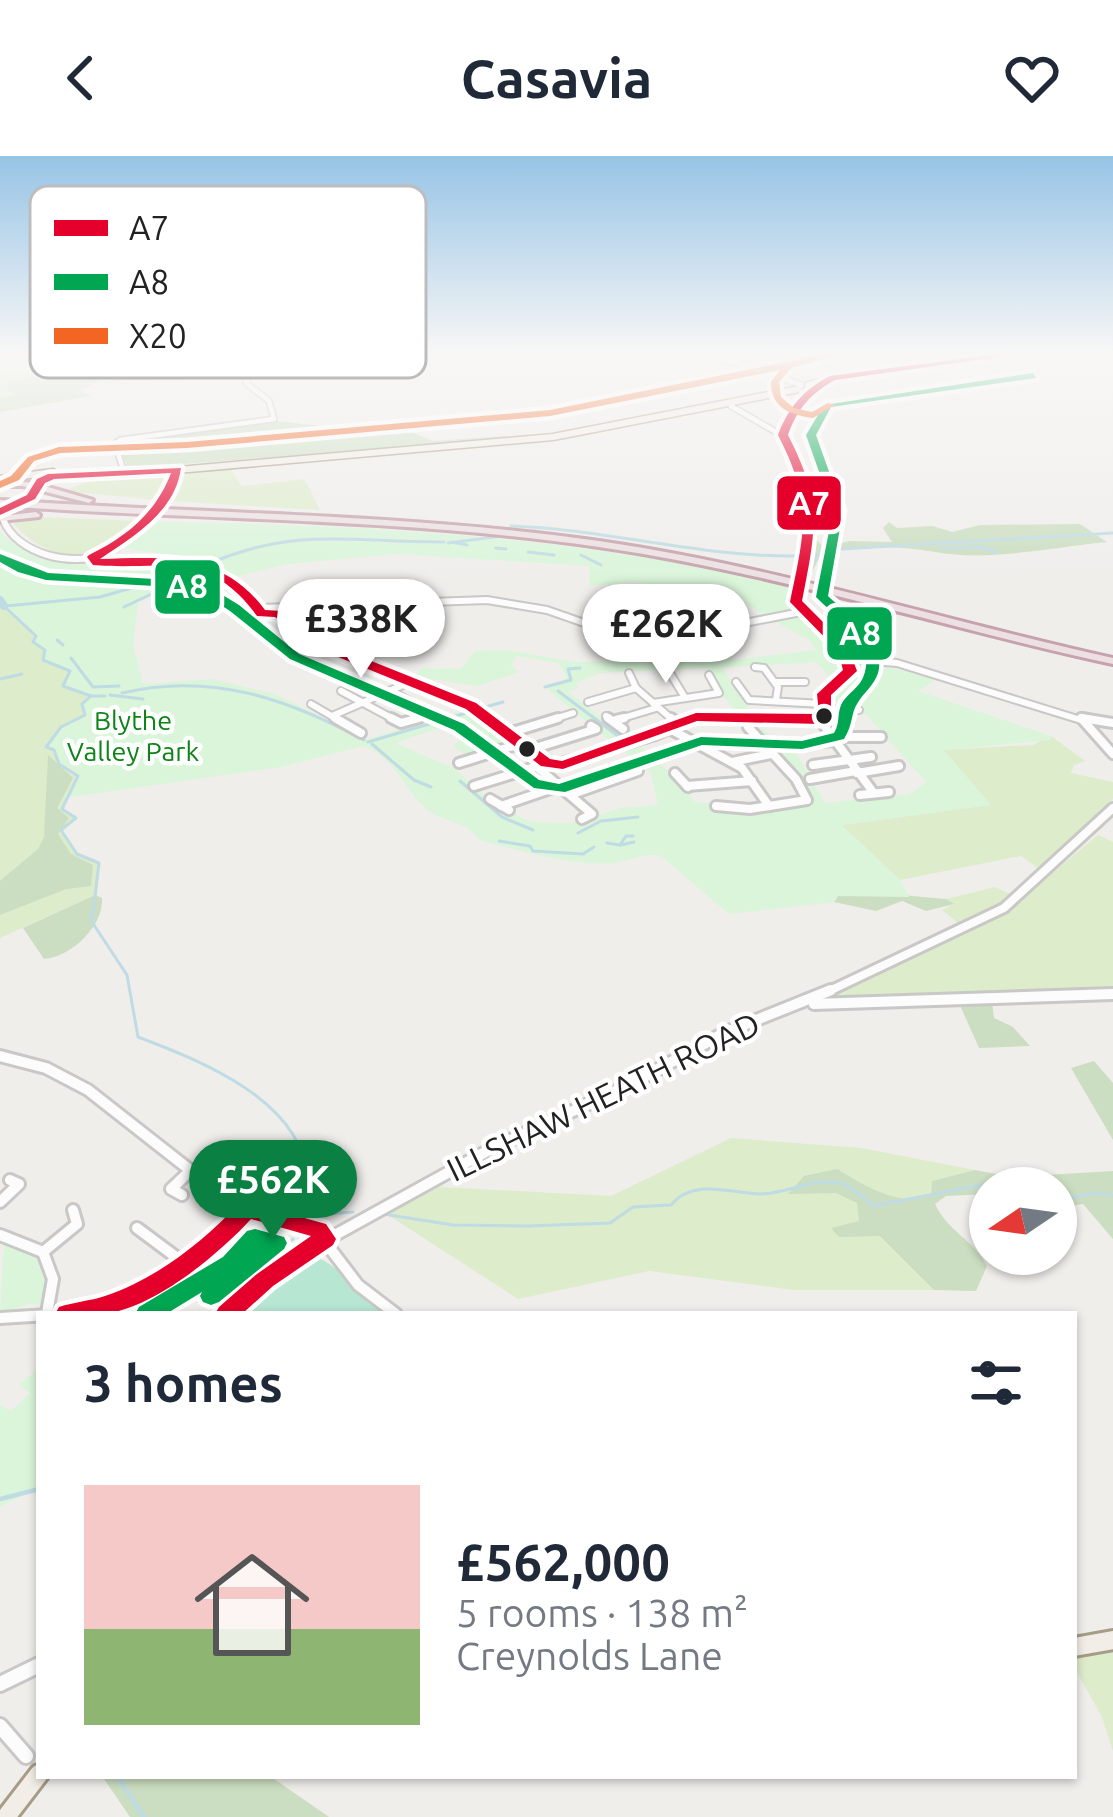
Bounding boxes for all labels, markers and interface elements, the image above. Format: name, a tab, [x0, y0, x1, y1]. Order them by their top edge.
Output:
icon: back	[48, 45, 114, 111]
icon: heart	[999, 45, 1065, 111]
text: Casavia	[461, 48, 652, 108]
legend	[30, 186, 426, 378]
text: A7	[129, 209, 169, 246]
text: A8	[129, 263, 169, 300]
text: X20	[129, 317, 187, 354]
line badge: A7	[775, 474, 843, 532]
text: A7	[788, 484, 830, 521]
line badge: A8	[153, 558, 222, 616]
text: A8	[166, 567, 208, 604]
pin: £338K	[277, 579, 445, 681]
pin: £262K	[582, 584, 750, 686]
text: £338K	[304, 596, 418, 639]
text: £262K	[609, 601, 723, 644]
line badge: A8	[825, 605, 894, 662]
text: A8	[839, 614, 881, 651]
park label: Blythe Valley Park	[67, 705, 200, 766]
unlabelled marker	[813, 705, 835, 727]
unlabelled marker	[516, 738, 538, 760]
street label: ILLSHAW HEATH ROAD	[441, 1004, 765, 1188]
pin: £562K	[189, 1140, 357, 1242]
text: £562K	[216, 1157, 330, 1200]
north arrow	[969, 1167, 1077, 1275]
map controls	[969, 1167, 1077, 1275]
icon: filters	[963, 1350, 1029, 1416]
text: 3 homes	[84, 1354, 283, 1412]
icon: home	[180, 1533, 324, 1677]
text: £562,000	[456, 1533, 670, 1591]
text: 5 rooms · 138 m²	[456, 1591, 748, 1634]
text: Creynolds Lane	[456, 1634, 723, 1677]

